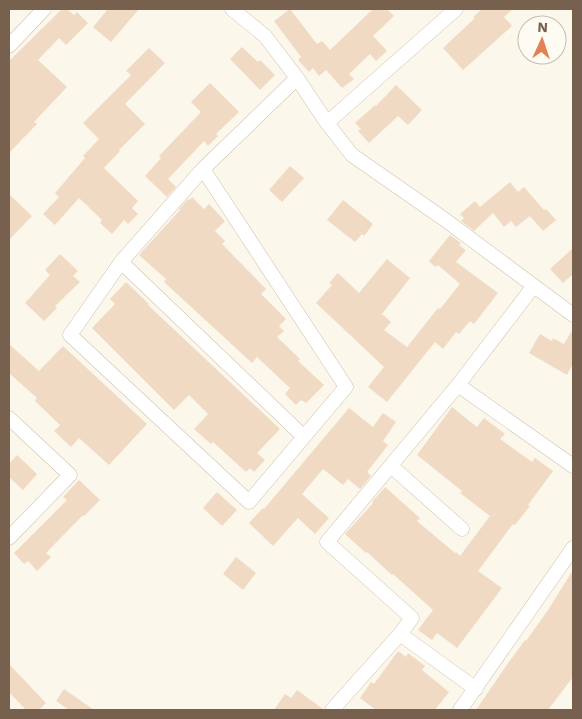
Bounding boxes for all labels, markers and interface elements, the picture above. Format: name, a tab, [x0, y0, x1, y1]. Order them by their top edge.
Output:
north arrow	[517, 15, 567, 65]
text: N	[537, 19, 548, 35]

